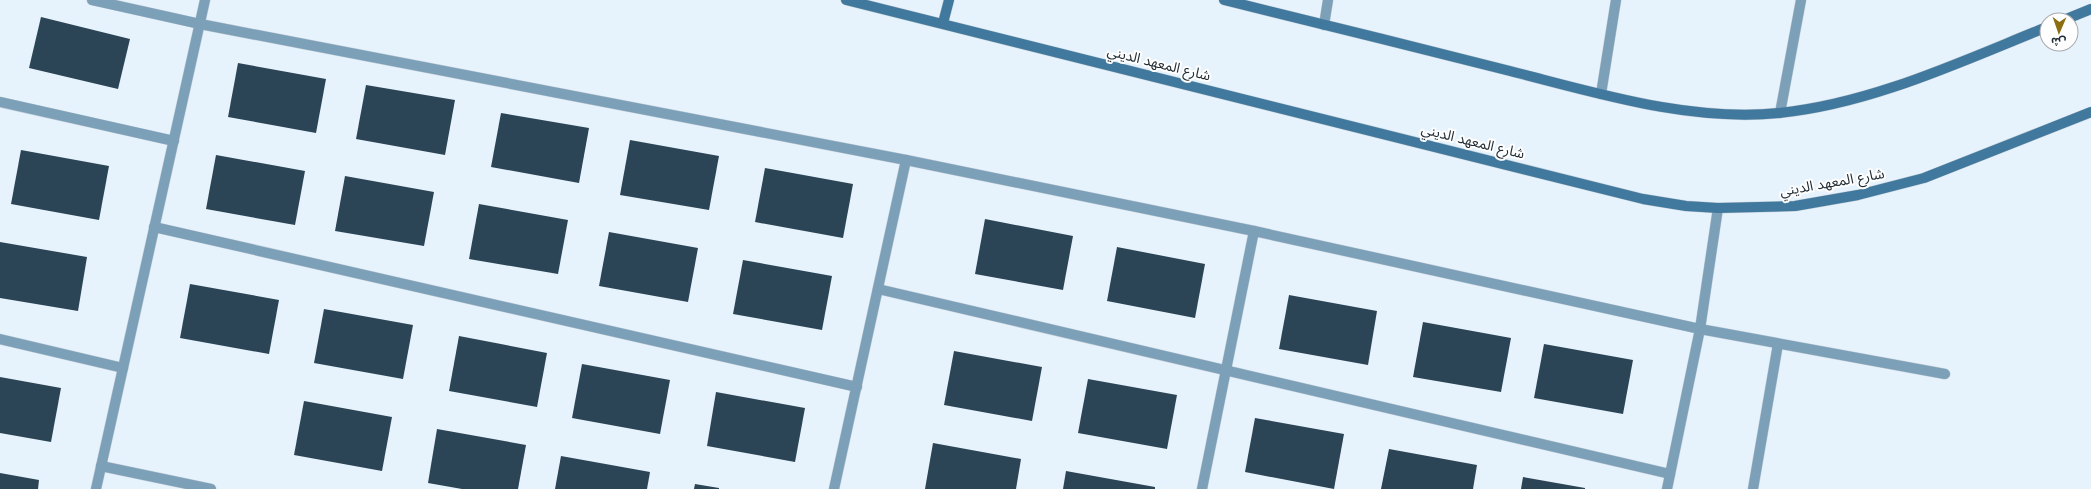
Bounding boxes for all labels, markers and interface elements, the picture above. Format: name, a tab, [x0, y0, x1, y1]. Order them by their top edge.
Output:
north arrow	[2039, 12, 2079, 52]
text: ش	[2051, 35, 2066, 49]
street label: شارع المعهد الديني	[1105, 41, 1213, 87]
street label: شارع المعهد الديني	[1419, 119, 1527, 165]
street label: شارع المعهد الديني	[1778, 164, 1886, 202]

